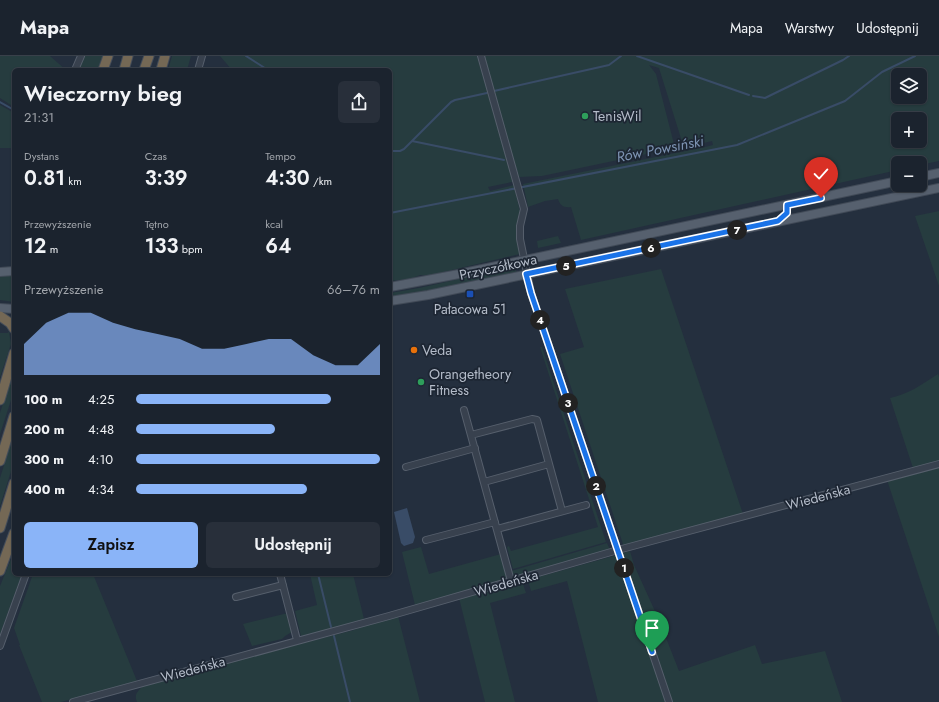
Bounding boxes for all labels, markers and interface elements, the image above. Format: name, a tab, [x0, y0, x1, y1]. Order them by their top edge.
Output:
text: Mapa	[20, 14, 69, 41]
text: Mapa	[730, 18, 763, 38]
text: Warstwy	[785, 18, 834, 38]
text: Udostępnij	[856, 18, 919, 38]
map controls	[891, 68, 927, 192]
button: layers	[891, 68, 927, 104]
text: Wieczorny bieg	[24, 77, 182, 109]
button: share	[338, 81, 380, 123]
place label: TenisWil	[593, 106, 642, 126]
text: 21:31	[24, 108, 54, 127]
marker: TenisWil	[580, 111, 590, 121]
button: +	[891, 112, 927, 148]
water label: Rów Powsiński	[614, 130, 706, 168]
text: Dystans	[24, 148, 59, 164]
text: Czas	[145, 148, 167, 164]
text: Tempo	[265, 148, 296, 164]
button: −	[891, 156, 927, 192]
pin	[804, 157, 838, 198]
icon: check	[810, 163, 832, 185]
text: 0.81	[24, 164, 65, 193]
text: 3:39	[145, 164, 188, 193]
text: 4:30	[265, 164, 310, 193]
text: km	[65, 173, 82, 189]
text: /km	[310, 173, 332, 189]
text: Przewyższenie	[24, 216, 91, 232]
text: Tętno	[145, 216, 169, 232]
text: kcal	[265, 216, 283, 232]
pin: 7	[727, 220, 747, 240]
text: 7	[734, 222, 740, 238]
text: 12	[24, 232, 46, 261]
text: 133	[145, 232, 178, 261]
text: 64	[265, 232, 291, 261]
pin: 6	[641, 238, 661, 258]
text: 6	[647, 240, 655, 256]
text: m	[46, 241, 58, 257]
text: bpm	[178, 241, 203, 257]
street label: Przyczółkowa	[457, 249, 539, 285]
pin: 5	[556, 256, 576, 276]
text: 5	[562, 258, 570, 274]
text: Przewyższenie	[24, 280, 104, 299]
text: 66–76 m	[327, 280, 380, 299]
marker: Pałacowa 51	[465, 289, 475, 299]
place label: Pałacowa 51	[434, 299, 506, 319]
pin: 4	[530, 310, 550, 330]
text: 4	[536, 312, 544, 328]
place label: Veda	[422, 340, 452, 360]
marker: Veda	[409, 345, 419, 355]
place label: Orangetheory Fitness	[429, 364, 512, 400]
marker: Orangetheory Fitness	[416, 377, 426, 387]
text: 100 m	[24, 390, 62, 409]
text: 4:25	[88, 390, 114, 409]
pin: 3	[558, 393, 578, 413]
text: 3	[565, 395, 571, 411]
text: 200 m	[24, 420, 64, 439]
text: 4:48	[88, 420, 114, 439]
text: 300 m	[24, 450, 64, 469]
text: 4:10	[88, 450, 113, 469]
pin: 2	[586, 476, 606, 496]
text: 2	[592, 478, 600, 494]
street label: Wiedeńska	[784, 479, 852, 515]
text: 400 m	[24, 480, 65, 499]
text: 4:34	[88, 480, 114, 499]
button: Zapisz	[24, 522, 198, 568]
button: Udostępnij	[206, 522, 380, 568]
pin: 1	[614, 558, 634, 578]
text: 1	[621, 560, 627, 576]
street label: Wiedeńska	[472, 564, 540, 602]
pin	[635, 611, 669, 652]
icon: arrive	[641, 617, 663, 639]
street label: Wiedeńska	[159, 651, 227, 687]

